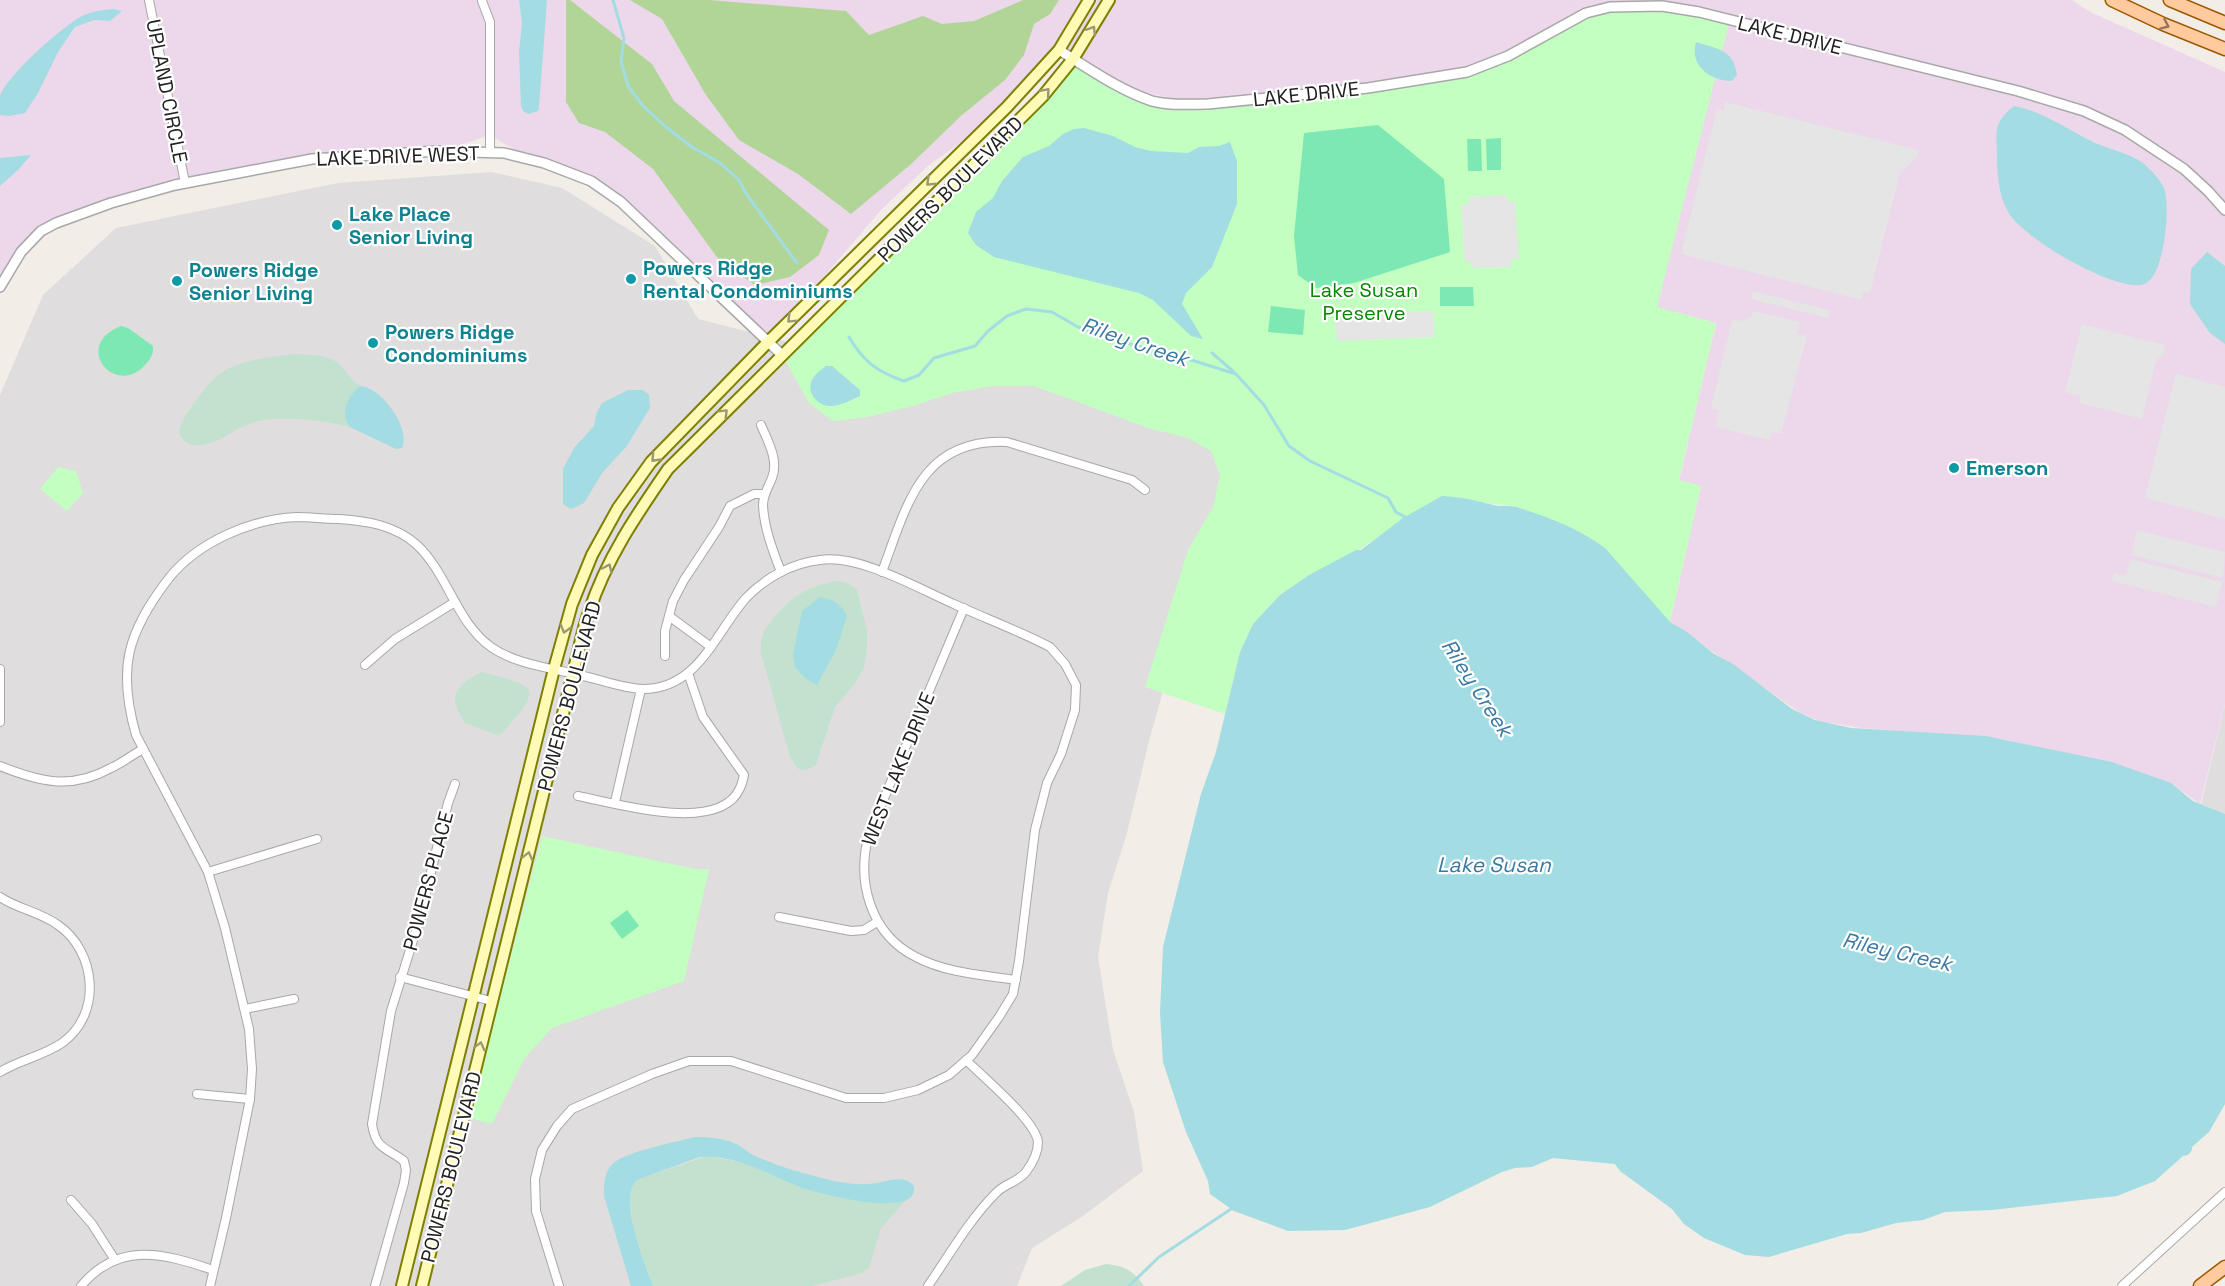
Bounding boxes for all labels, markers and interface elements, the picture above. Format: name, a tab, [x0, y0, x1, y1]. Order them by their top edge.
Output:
street label: LAKE DRIVE	[1735, 10, 1845, 60]
street label: UPLAND CIRCLE	[140, 17, 194, 165]
one-way arrow	[2158, 18, 2169, 30]
one-way arrow	[1084, 25, 1095, 36]
street label: LAKE DRIVE	[1252, 76, 1360, 112]
one-way arrow	[1039, 88, 1050, 99]
street label: POWERS BOULEVARD	[872, 111, 1028, 267]
street label: LAKE DRIVE WEST	[316, 140, 480, 172]
one-way arrow	[927, 174, 938, 185]
place label: Lake Place Senior Living	[349, 201, 473, 250]
marker: Lake Place Senior Living	[330, 218, 344, 232]
place label: Powers Ridge Rental Condominiums	[643, 255, 853, 304]
place label: Powers Ridge Senior Living	[189, 257, 318, 306]
marker: Powers Ridge Rental Condominiums	[624, 272, 638, 286]
marker: Powers Ridge Senior Living	[170, 274, 184, 288]
park label: Lake Susan Preserve	[1310, 277, 1418, 326]
one-way arrow	[788, 311, 799, 322]
water label: Riley Creek	[1078, 311, 1195, 373]
place label: Powers Ridge Condominiums	[385, 319, 527, 368]
marker: Powers Ridge Condominiums	[366, 336, 380, 350]
one-way arrow	[717, 410, 728, 421]
one-way arrow	[651, 452, 662, 462]
place label: Emerson	[1966, 455, 2048, 481]
marker: Emerson	[1947, 461, 1961, 475]
one-way arrow	[600, 563, 612, 574]
street label: POWERS BOULEVARD	[531, 598, 607, 794]
one-way arrow	[560, 623, 572, 634]
water label: Riley Creek	[1436, 634, 1521, 744]
street label: WEST LAKE DRIVE	[855, 688, 941, 850]
street label: POWERS PLACE	[397, 808, 459, 954]
water label: Lake Susan	[1437, 851, 1552, 878]
one-way arrow	[520, 852, 533, 862]
water label: Riley Creek	[1840, 926, 1957, 978]
one-way arrow	[473, 1041, 486, 1051]
street label: POWERS BOULEVARD	[415, 1069, 487, 1265]

